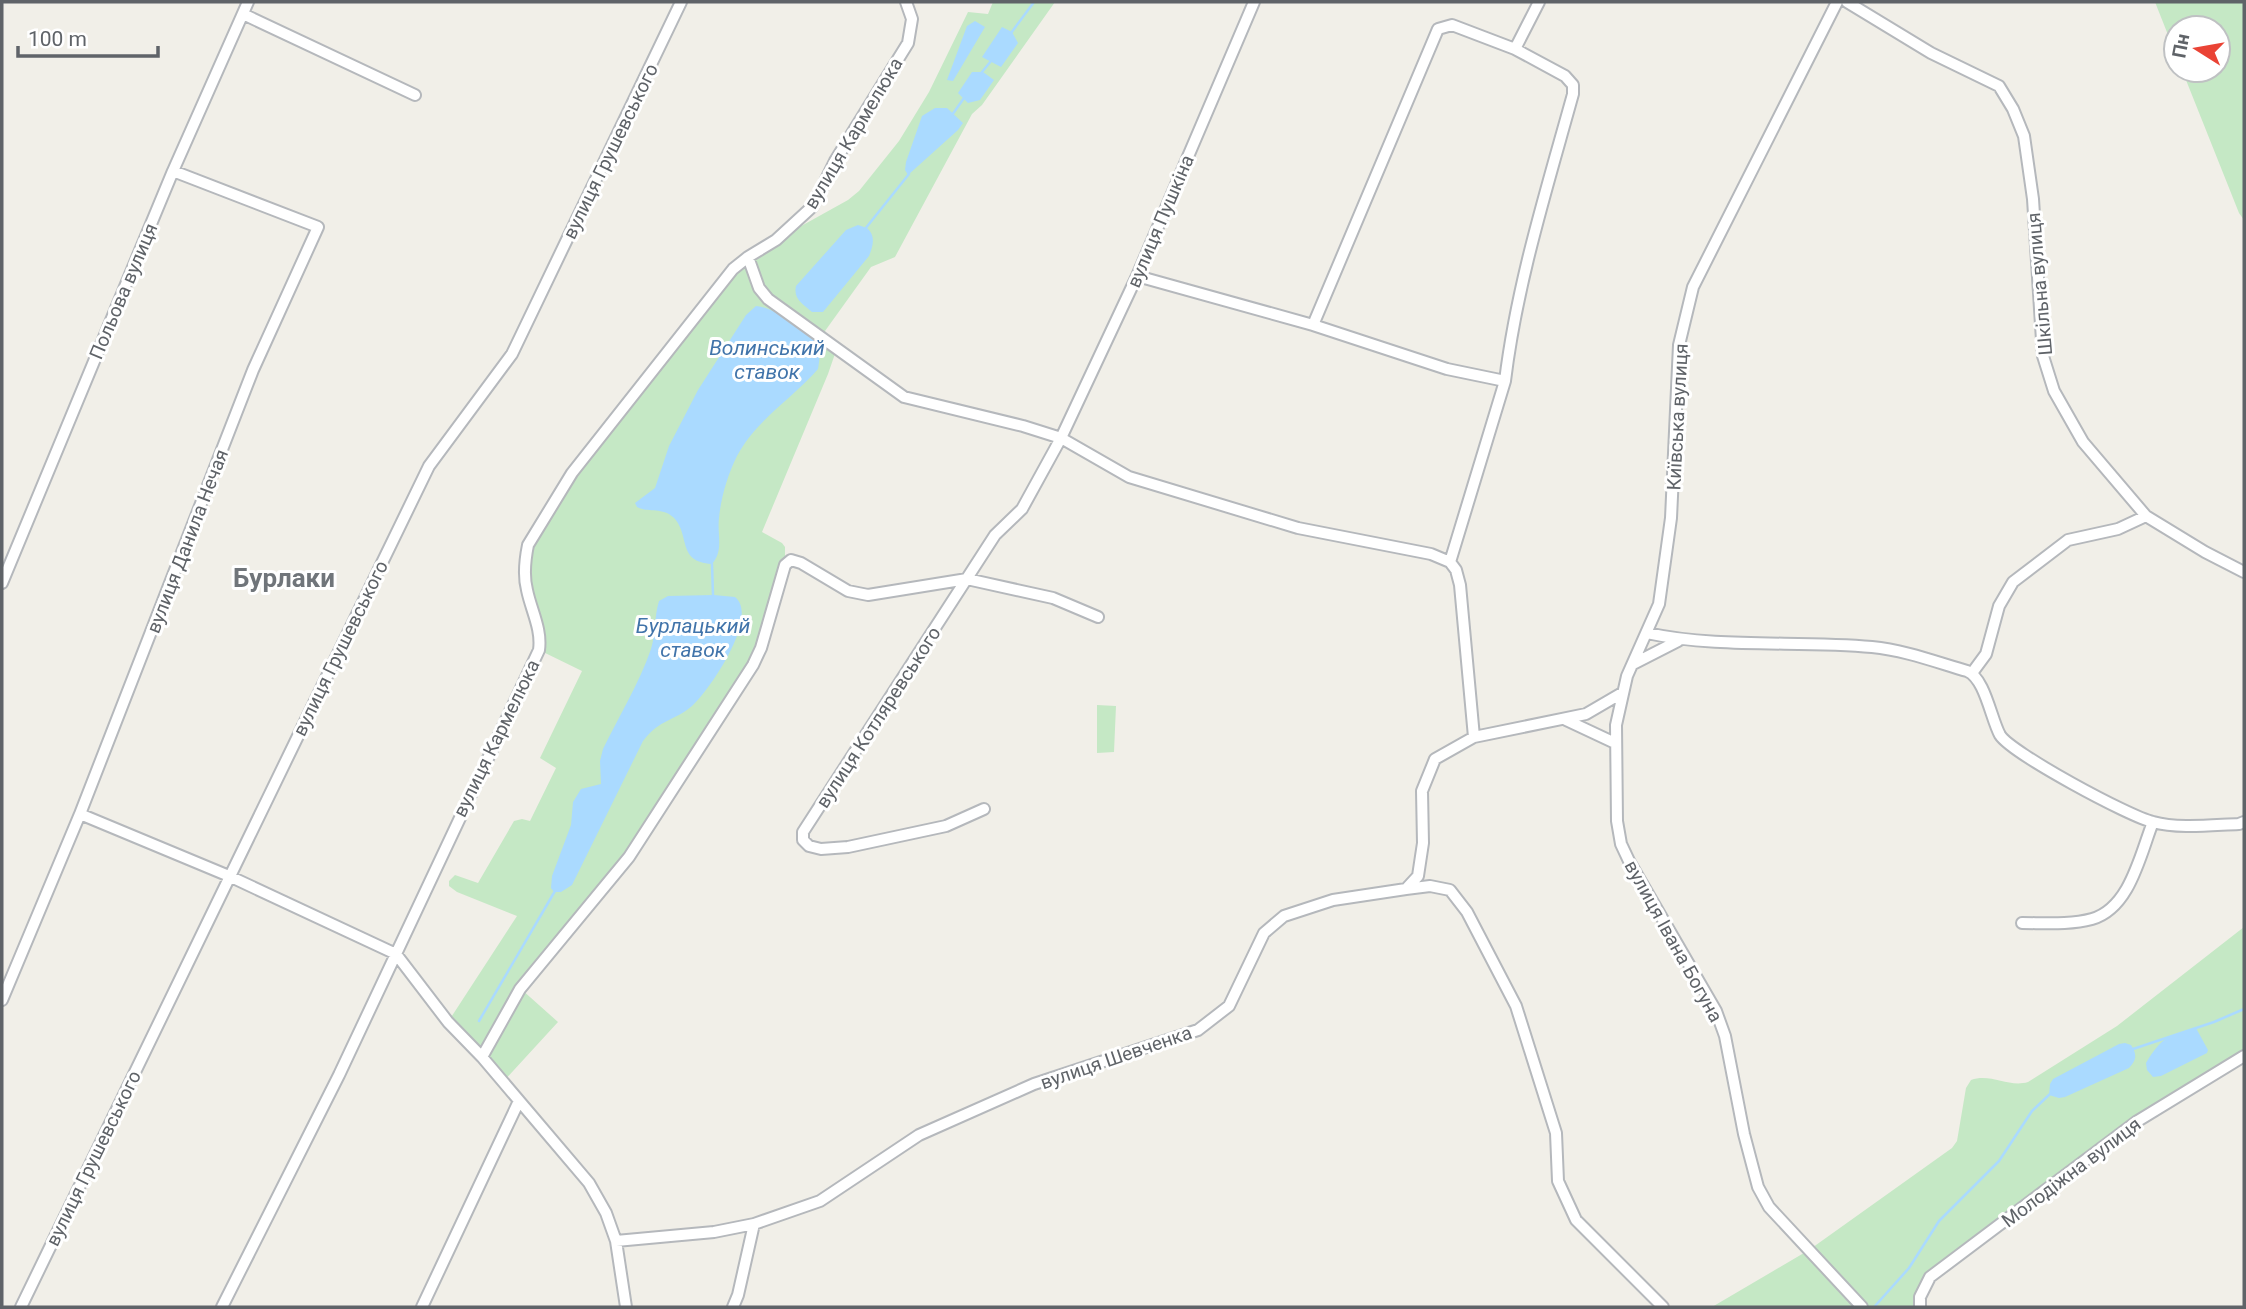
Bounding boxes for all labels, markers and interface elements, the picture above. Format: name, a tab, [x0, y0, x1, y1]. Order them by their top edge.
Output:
scale bar	[18, 14, 158, 58]
north arrow	[2162, 14, 2232, 84]
text: 100 m	[28, 27, 87, 51]
text: Пн	[2167, 32, 2194, 60]
street label: вулиця Кармелюка	[799, 53, 908, 213]
street label: вулиця Грушевського	[558, 60, 663, 243]
street label: вулиця Пушкіна	[1122, 151, 1199, 291]
street label: Шкільна вулиця	[2022, 212, 2057, 356]
street label: Польова вулиця	[84, 220, 162, 363]
water label: Волинський ставок	[709, 336, 825, 384]
street label: Київська вулиця	[1662, 343, 1693, 491]
street label: вулиця Данила Нечая	[142, 446, 233, 636]
street label: вулиця Грушевського	[288, 557, 393, 740]
district label: Бурлаки	[233, 563, 335, 593]
water label: Бурлацький ставок	[636, 614, 750, 662]
street label: вулиця Котляревського	[811, 622, 946, 812]
street label: вулиця Кармелюка	[448, 656, 545, 821]
street label: вулиця Івана Богуна	[1620, 856, 1728, 1026]
street label: вулиця Шевченка	[1037, 1021, 1195, 1094]
street label: вулиця Грушевського	[41, 1067, 146, 1250]
street label: Молодіжна вулиця	[1997, 1113, 2145, 1232]

